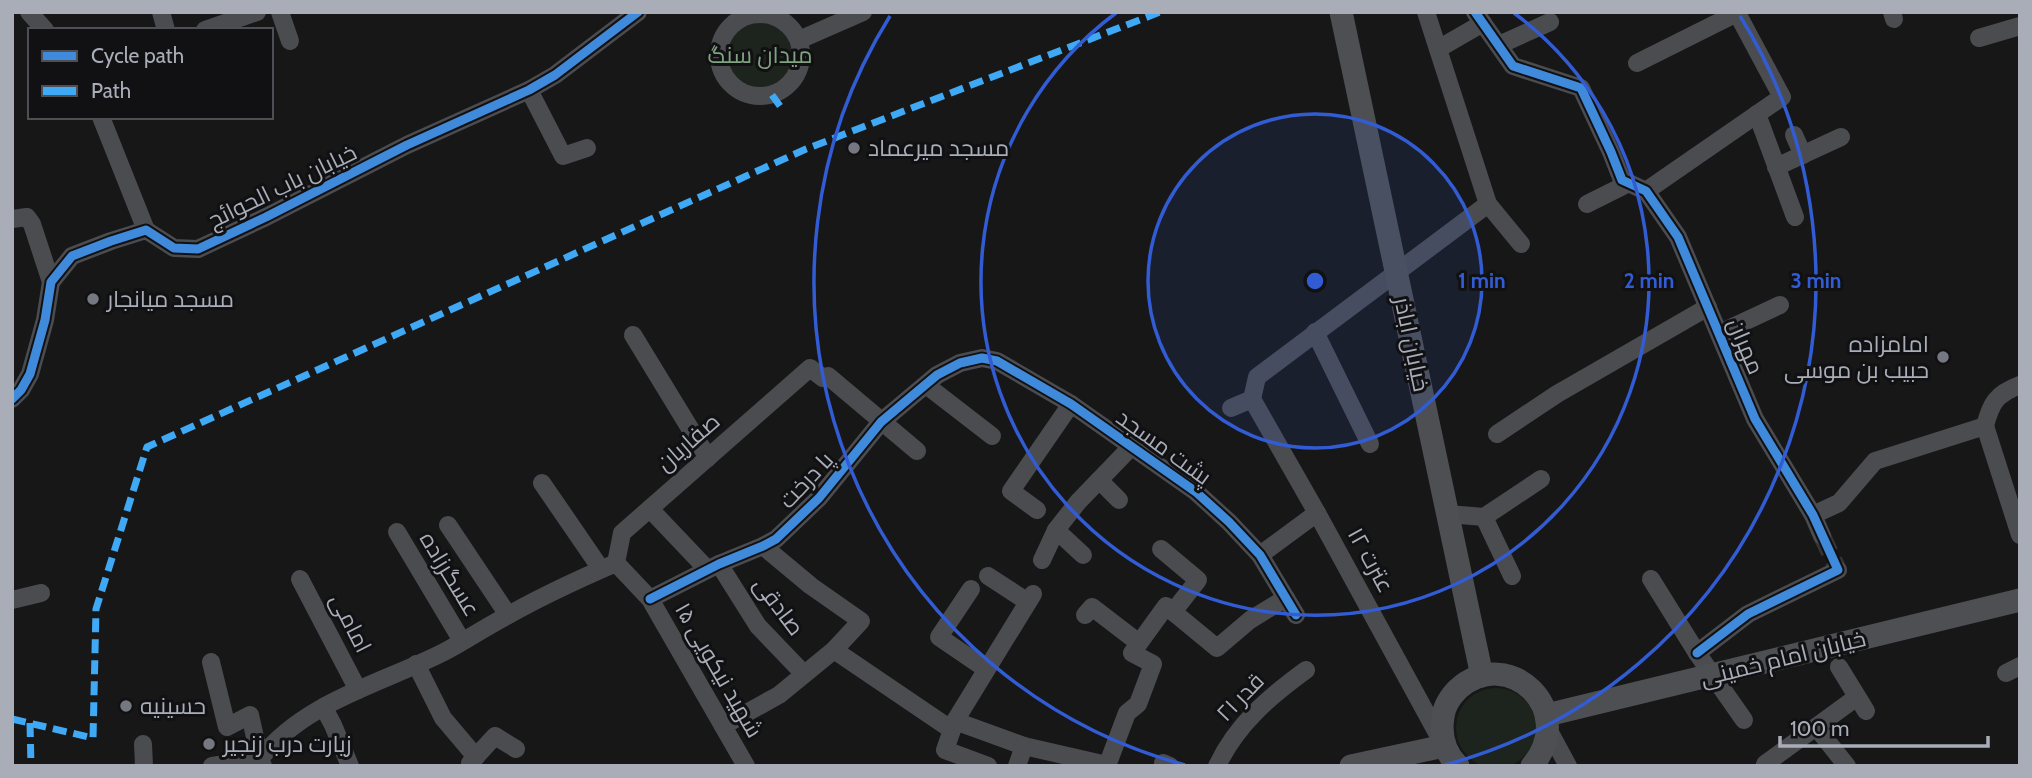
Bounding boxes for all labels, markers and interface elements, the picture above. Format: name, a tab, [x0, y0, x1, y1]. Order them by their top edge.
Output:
legend	[28, 28, 273, 119]
park label: میدان سنگ	[707, 41, 813, 69]
text: Cycle path	[91, 43, 184, 68]
text: Path	[91, 78, 131, 103]
place label: مسجد میرعماد	[868, 134, 1009, 162]
street label: خیابان باب الحوائج	[203, 138, 362, 236]
marker: مسجد میرعماد	[846, 140, 862, 156]
text: 1 min	[1458, 268, 1506, 293]
text: 2 min	[1624, 268, 1674, 293]
text: 3 min	[1791, 268, 1841, 293]
centre of rings	[1303, 269, 1327, 293]
place label: مسجد میانجار	[105, 285, 234, 313]
marker: مسجد میانجار	[85, 291, 101, 307]
street label: خیابان اباذر	[1388, 292, 1436, 394]
street label: مهران	[1722, 314, 1770, 378]
place label: امامزاده حبیب بن موسی	[1784, 330, 1929, 384]
marker: امامزاده حبیب بن موسی	[1935, 349, 1951, 365]
street label: پشت مسجد	[1110, 403, 1217, 492]
street label: صفاریان	[651, 407, 725, 477]
street label: پا درخت	[773, 446, 840, 515]
street label: عترت ۱۲	[1342, 523, 1400, 597]
street label: عسگرزاده	[414, 527, 486, 621]
street label: صادقی	[748, 571, 810, 641]
street label: امامی	[324, 589, 378, 657]
street label: شهید نیکویی ۱۵	[669, 598, 769, 742]
street label: خیابان امام خمینی	[1698, 624, 1869, 694]
street label: قدر ۲۱	[1210, 667, 1270, 727]
place label: حسینیه	[140, 692, 206, 720]
marker: حسینیه	[118, 698, 134, 714]
scale bar	[1780, 704, 1988, 748]
text: 100 m	[1790, 716, 1849, 741]
place label: زیارت درب زنجیر	[221, 730, 352, 758]
marker: زیارت درب زنجیر	[201, 736, 217, 752]

